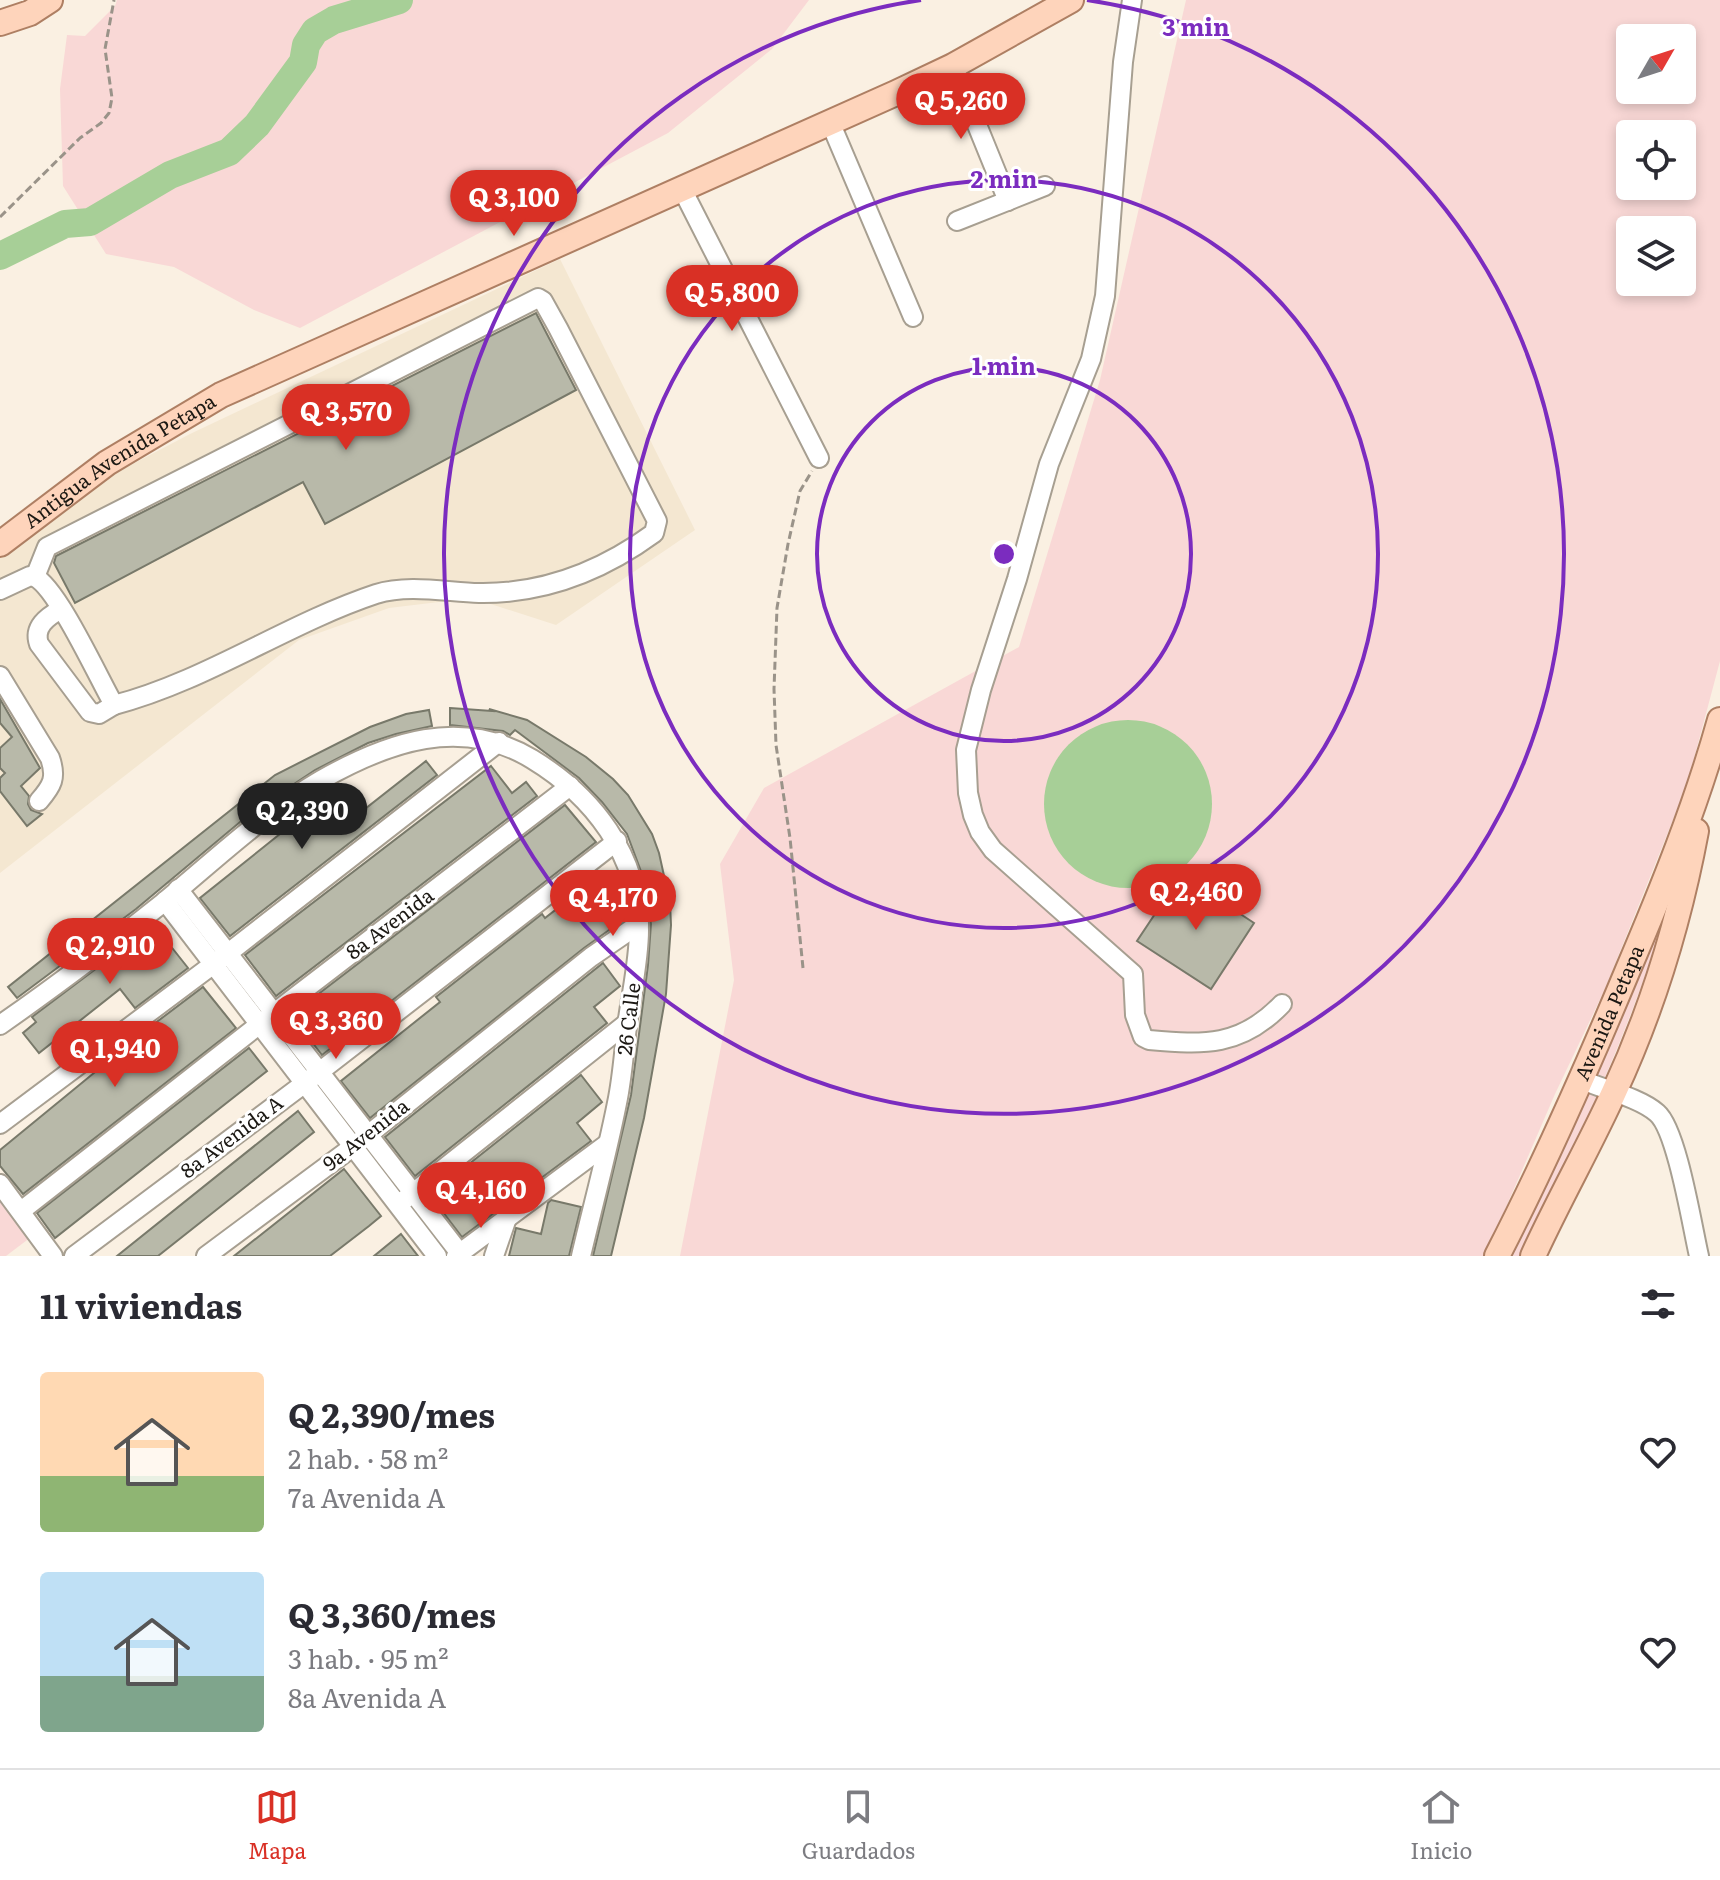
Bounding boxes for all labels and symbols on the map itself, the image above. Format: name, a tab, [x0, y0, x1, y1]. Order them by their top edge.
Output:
text: 3 min	[1162, 8, 1230, 43]
north arrow	[1616, 24, 1696, 104]
pin: Q 5,260	[887, 73, 1035, 141]
text: 2 min	[970, 160, 1038, 195]
pin: Q 3,100	[440, 170, 588, 238]
pin: Q 5,800	[658, 265, 806, 333]
text: 1 min	[972, 347, 1036, 382]
street label: Antigua Avenida Petapa	[16, 384, 221, 534]
pin: Q 3,570	[272, 384, 420, 452]
centre of rings	[990, 540, 1018, 568]
pin: Q 2,390	[228, 783, 376, 851]
pin: Q 2,460	[1122, 864, 1270, 932]
pin: Q 4,170	[539, 870, 687, 938]
street label: 8a Avenida	[339, 879, 439, 965]
pin: Q 2,910	[36, 918, 184, 986]
street label: Avenida Petapa	[1565, 939, 1650, 1085]
street label: 26 Calle	[608, 981, 646, 1057]
pin: Q 3,360	[262, 993, 410, 1061]
pin: Q 1,940	[41, 1021, 189, 1089]
street label: 8a Avenida A	[173, 1087, 289, 1184]
street label: 9a Avenida	[315, 1090, 415, 1177]
pin: Q 4,160	[407, 1162, 555, 1230]

